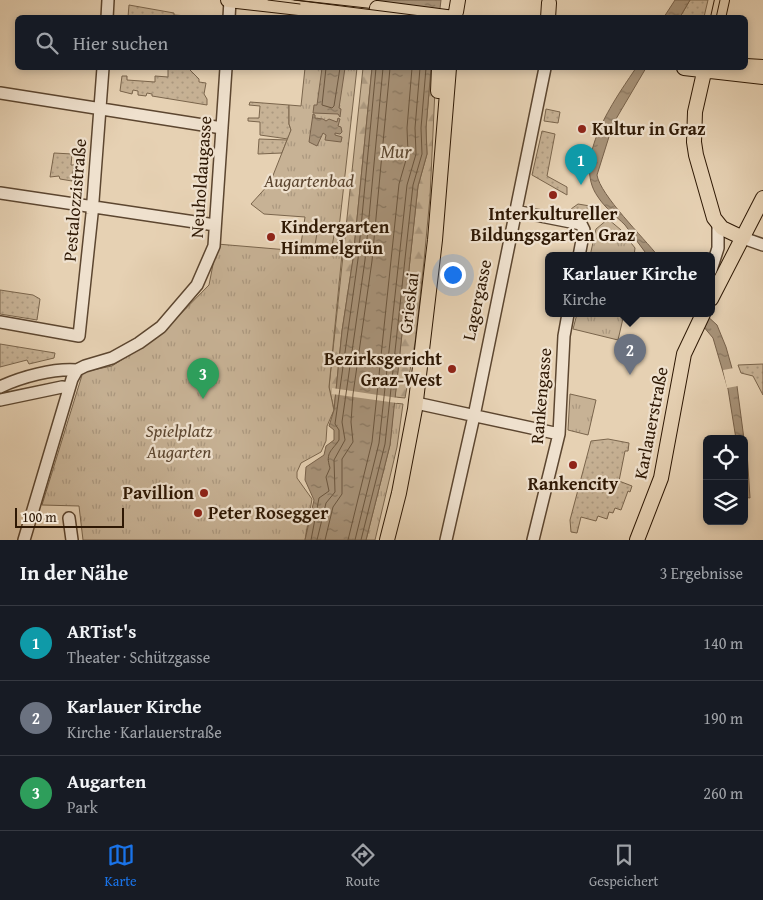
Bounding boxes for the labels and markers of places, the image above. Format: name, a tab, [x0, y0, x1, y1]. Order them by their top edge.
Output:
place label: Kultur in Graz	[592, 115, 706, 142]
marker: Kultur in Graz	[576, 123, 588, 135]
pin: 1	[565, 144, 597, 185]
marker: Interkultureller Bildungsgarten Graz	[547, 189, 559, 201]
place label: Interkultureller Bildungsgarten Graz	[471, 200, 636, 248]
place label: Kindergarten Himmelgrün	[281, 213, 390, 261]
marker: Kindergarten Himmelgrün	[265, 231, 277, 243]
pin: 2	[614, 334, 646, 375]
place label: Bezirksgericht Graz-West	[324, 345, 442, 393]
pin: 3	[187, 358, 219, 399]
marker: Bezirksgericht Graz-West	[446, 363, 458, 375]
marker: Rankencity	[567, 459, 579, 471]
place label: Rankencity	[528, 470, 619, 497]
place label: Pavillion	[123, 479, 194, 506]
marker: Pavillion	[198, 487, 210, 499]
place label: Peter Rosegger	[208, 499, 329, 526]
marker: Peter Rosegger	[192, 507, 204, 519]

